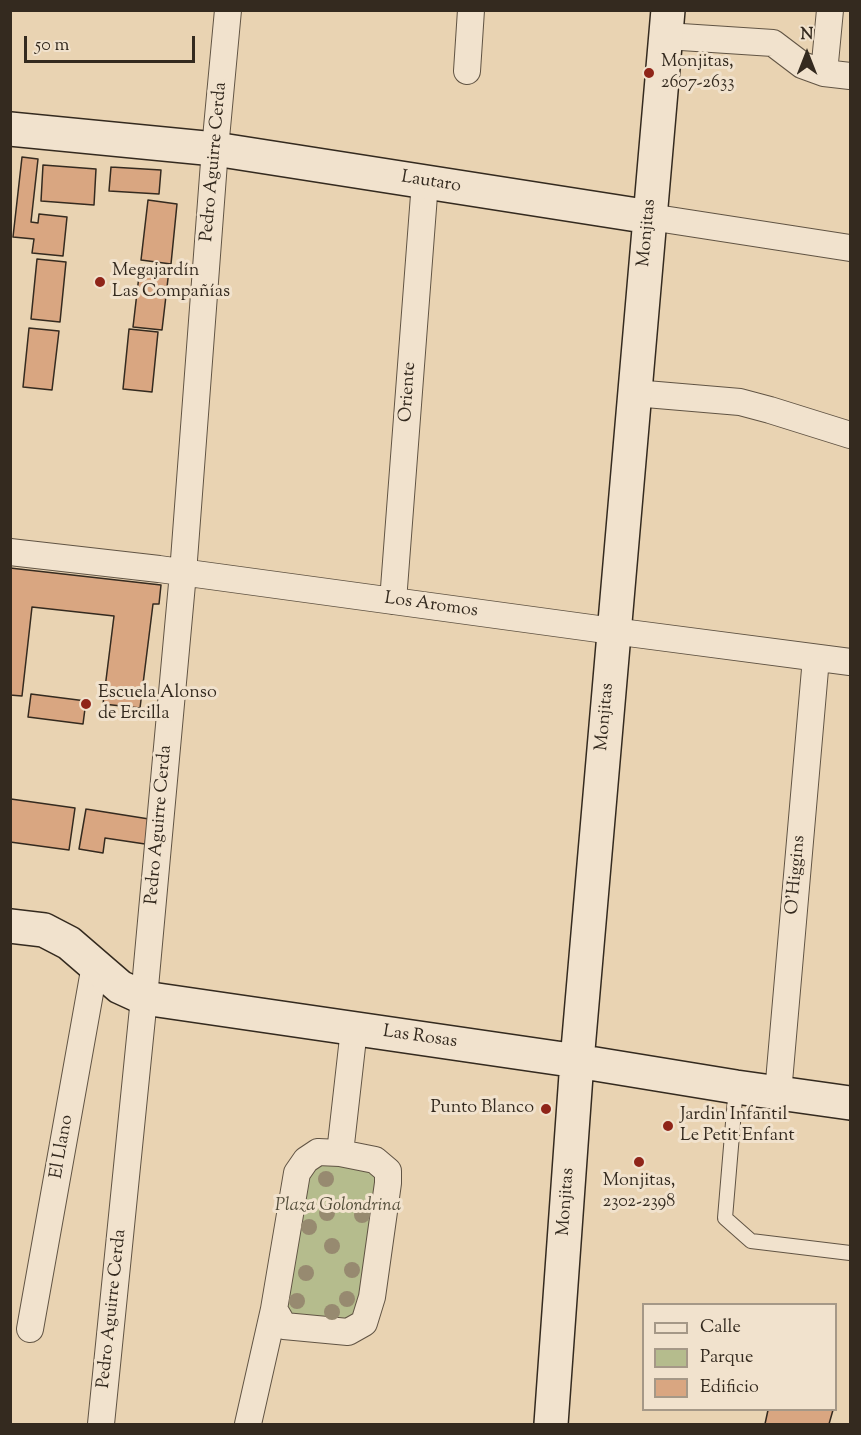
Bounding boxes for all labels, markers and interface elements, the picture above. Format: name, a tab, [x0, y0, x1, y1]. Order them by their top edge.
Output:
scale bar	[27, 24, 198, 62]
north arrow	[777, 24, 837, 84]
text: N	[801, 24, 813, 47]
text: 50 m	[35, 33, 69, 59]
place label: Monjitas, 2607-2633	[661, 52, 734, 94]
marker: Monjitas, 2607-2633	[642, 66, 656, 80]
street label: Pedro Aguirre Cerda	[197, 81, 233, 243]
street label: Lautaro	[400, 168, 462, 198]
street label: Monjitas	[634, 198, 662, 268]
place label: Megajardín Las Compañías	[112, 261, 230, 304]
marker: Megajardín Las Compañías	[93, 275, 107, 289]
street label: Oriente	[396, 361, 422, 423]
street label: Los Aromos	[383, 589, 479, 623]
street label: Monjitas	[592, 682, 620, 752]
place label: Escuela Alonso de Ercilla	[98, 683, 217, 726]
marker: Escuela Alonso de Ercilla	[79, 697, 93, 711]
street label: Pedro Aguirre Cerda	[142, 744, 178, 906]
street label: O'Higgins	[783, 834, 811, 916]
street label: Las Rosas	[381, 1022, 459, 1054]
place label: Punto Blanco	[430, 1098, 534, 1120]
marker: Punto Blanco	[539, 1102, 553, 1116]
place label: Jardin Infantil Le Petit Enfant	[680, 1105, 795, 1148]
street label: El Llano	[47, 1114, 79, 1180]
marker: Jardin Infantil Le Petit Enfant	[661, 1119, 675, 1133]
marker: Monjitas, 2302-2398	[632, 1155, 646, 1169]
street label: Monjitas	[554, 1167, 580, 1237]
place label: Monjitas, 2302-2398	[603, 1171, 675, 1214]
park label: Plaza Golondrina	[275, 1196, 401, 1218]
street label: Pedro Aguirre Cerda	[94, 1228, 132, 1390]
legend	[642, 1303, 837, 1411]
text: Calle	[700, 1315, 741, 1341]
text: Parque	[700, 1345, 753, 1371]
text: Edificio	[700, 1375, 759, 1401]

